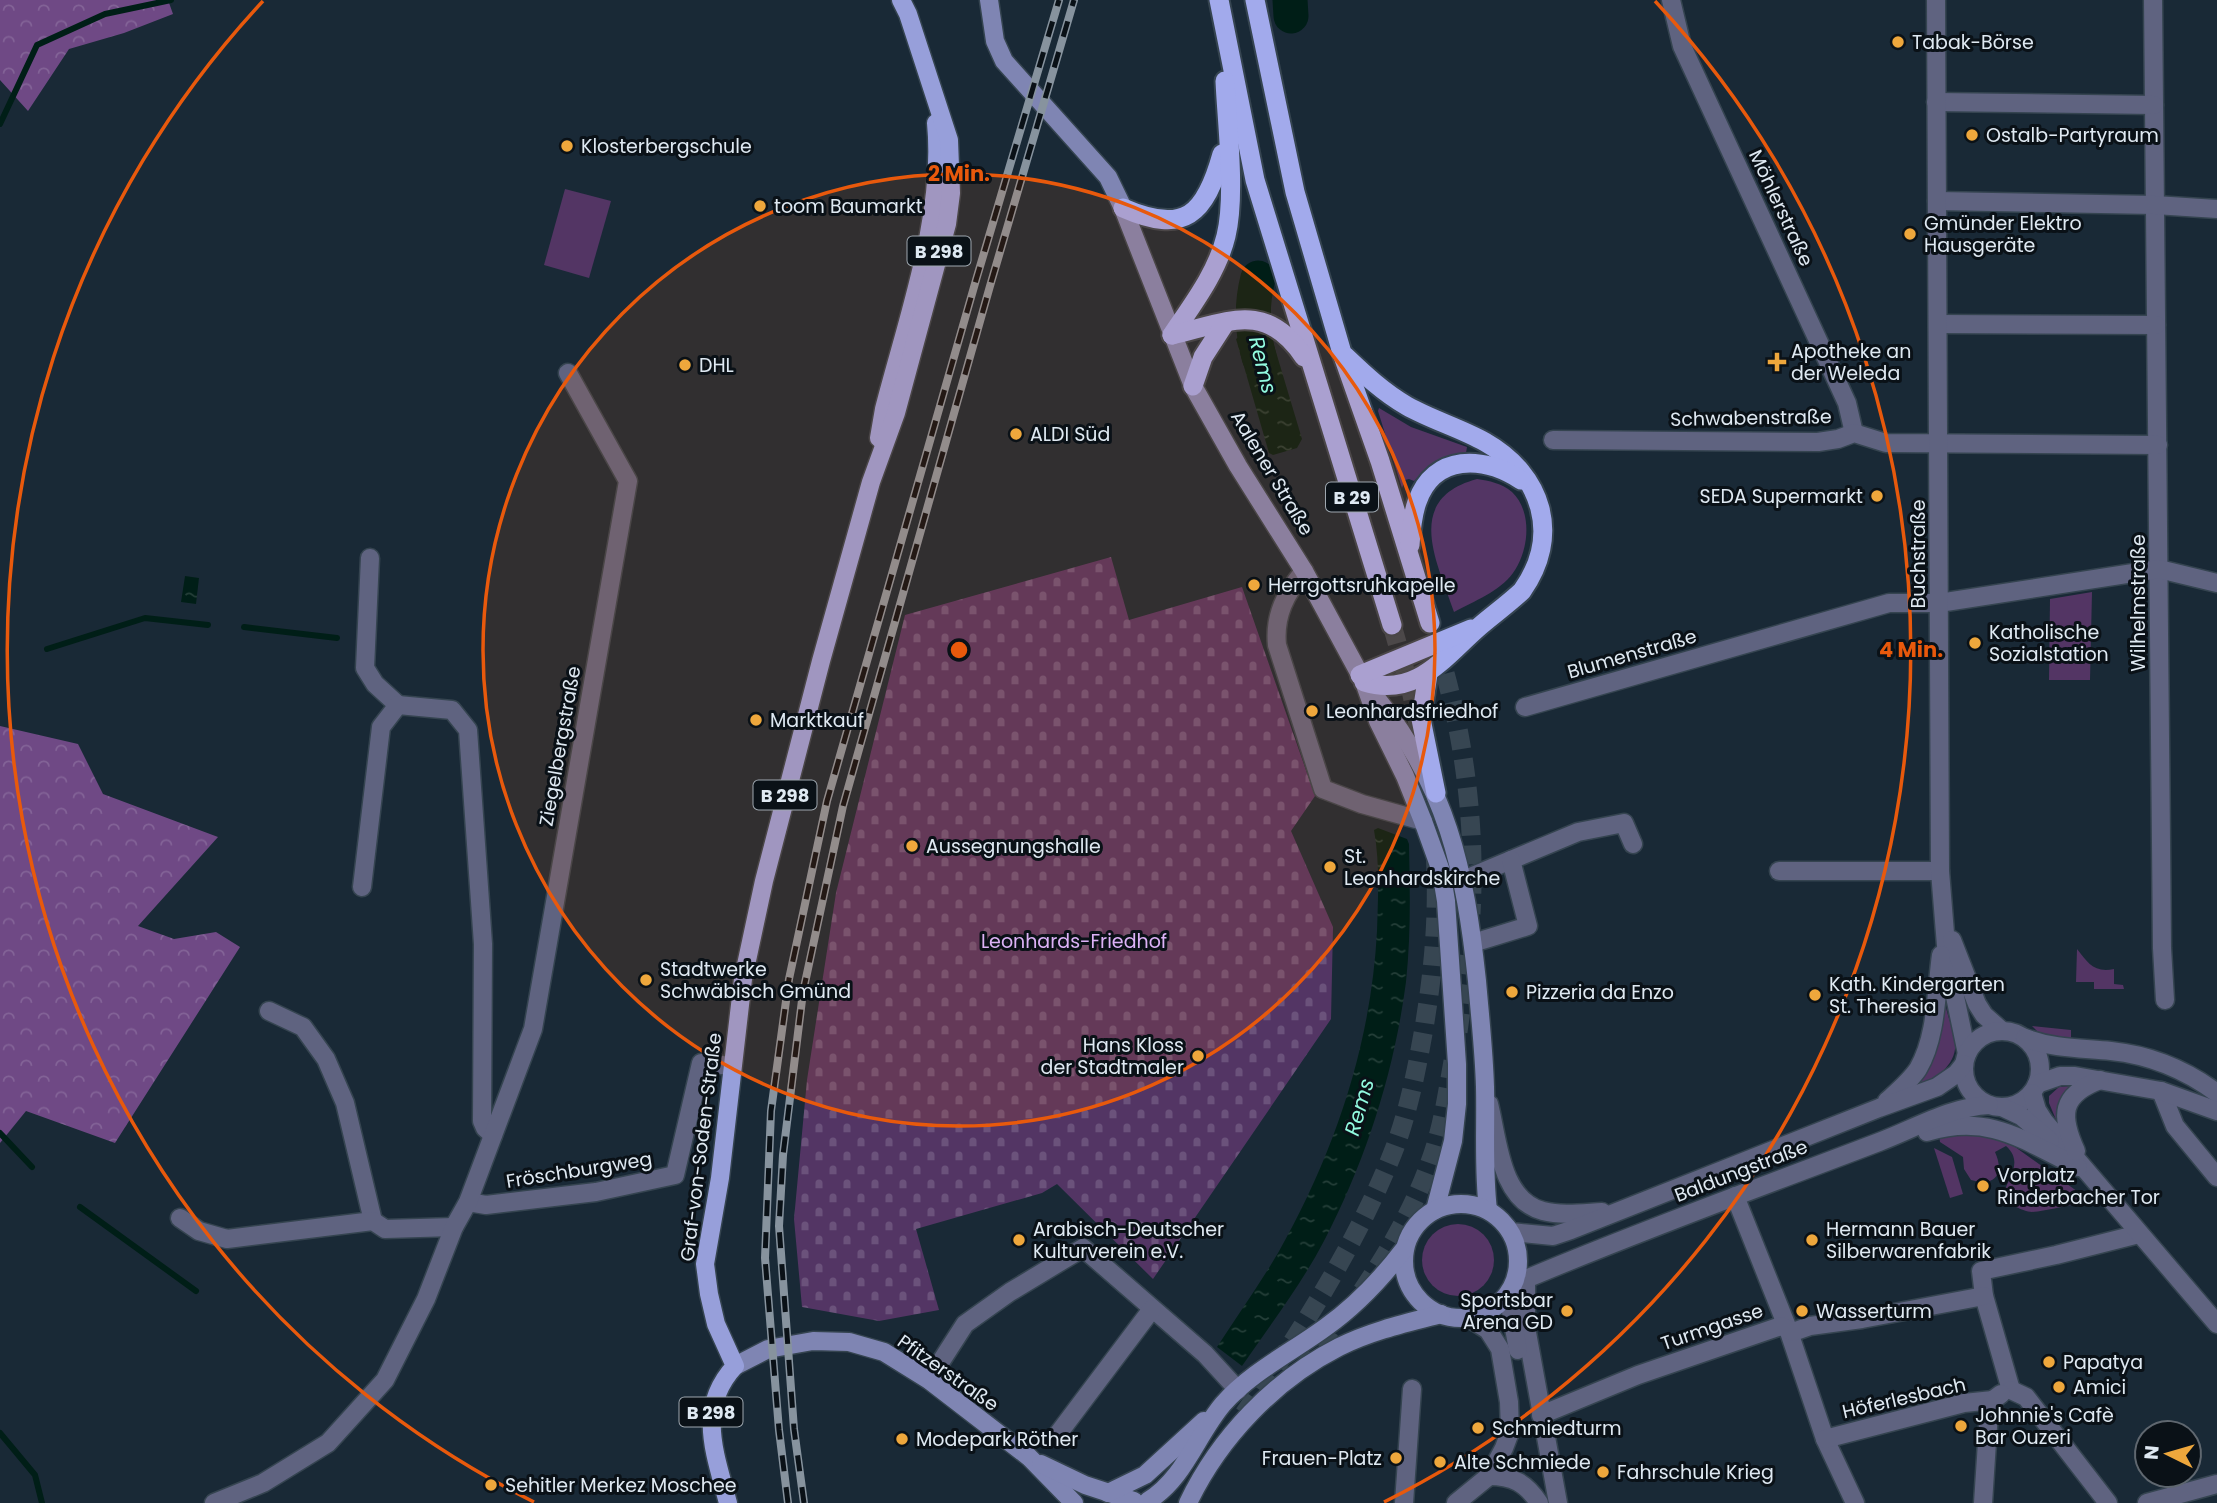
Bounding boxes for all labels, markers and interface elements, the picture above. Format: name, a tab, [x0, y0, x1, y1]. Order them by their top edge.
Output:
place label: Tabak-Börse	[1912, 29, 2034, 56]
marker: Tabak-Börse	[1890, 34, 1906, 50]
place label: Ostalb-Partyraum	[1986, 122, 2159, 149]
marker: Ostalb-Partyraum	[1964, 127, 1980, 143]
place label: Klosterbergschule	[581, 133, 752, 160]
marker: Klosterbergschule	[559, 138, 575, 154]
street label: Möhlerstraße	[1742, 145, 1820, 271]
text: 2 Min.	[928, 159, 990, 188]
place label: toom Baumarkt	[774, 193, 923, 220]
marker: toom Baumarkt	[752, 198, 768, 214]
place label: Gmünder Elektro Hausgeräte	[1924, 210, 2082, 259]
marker: Gmünder Elektro Hausgeräte	[1902, 226, 1918, 242]
road number: B 298	[908, 236, 970, 265]
water label: Rems	[1242, 333, 1284, 397]
place label: Apotheke an der Weleda	[1791, 338, 1911, 387]
place label: DHL	[699, 352, 734, 379]
marker: Apotheke an der Weleda	[1769, 354, 1785, 370]
marker: DHL	[677, 357, 693, 373]
street label: Schwabenstraße	[1670, 403, 1832, 433]
street label: Aalener Straße	[1224, 406, 1320, 540]
place label: ALDI Süd	[1030, 421, 1110, 448]
marker: ALDI Süd	[1008, 426, 1024, 442]
road number: B 29	[1326, 482, 1378, 512]
place label: SEDA Supermarkt	[1700, 483, 1863, 510]
marker: SEDA Supermarkt	[1869, 488, 1885, 504]
street label: Buchstraße	[1905, 500, 1932, 608]
street label: Wilhelmstraße	[2125, 534, 2152, 672]
place label: Herrgottsruhkapelle	[1268, 572, 1456, 599]
marker: Herrgottsruhkapelle	[1246, 577, 1262, 593]
place label: Katholische Sozialstation	[1989, 619, 2109, 668]
street label: Blumenstraße	[1564, 623, 1700, 685]
text: 4 Min.	[1879, 635, 1943, 664]
marker: Katholische Sozialstation	[1967, 635, 1983, 651]
centre of rings	[947, 638, 971, 662]
street label: Ziegelbergstraße	[533, 664, 587, 828]
place label: Leonhardsfriedhof	[1326, 698, 1498, 725]
marker: Leonhardsfriedhof	[1304, 703, 1320, 719]
place label: Marktkauf	[770, 707, 864, 734]
marker: Marktkauf	[748, 712, 764, 728]
road number: B 298	[754, 780, 816, 810]
place label: Aussegnungshalle	[926, 833, 1101, 860]
marker: Aussegnungshalle	[904, 838, 920, 854]
place label: St. Leonhardskirche	[1344, 843, 1500, 892]
marker: St. Leonhardskirche	[1322, 859, 1338, 875]
park label: Leonhards-Friedhof	[981, 928, 1167, 955]
place label: Stadtwerke Schwäbisch Gmünd	[660, 956, 851, 1005]
place label: Kath. Kindergarten St. Theresia	[1829, 971, 2005, 1020]
marker: Stadtwerke Schwäbisch Gmünd	[638, 972, 654, 988]
place label: Pizzeria da Enzo	[1526, 979, 1674, 1006]
marker: Pizzeria da Enzo	[1504, 984, 1520, 1000]
marker: Kath. Kindergarten St. Theresia	[1807, 987, 1823, 1003]
street label: Graf-von-Soden-Straße	[674, 1031, 728, 1263]
place label: Hans Kloss der Stadtmaler	[1041, 1032, 1184, 1081]
marker: Hans Kloss der Stadtmaler	[1190, 1048, 1206, 1064]
water label: Rems	[1337, 1075, 1381, 1139]
street label: Baldungstraße	[1670, 1133, 1812, 1209]
street label: Fröschburgweg	[504, 1145, 654, 1195]
place label: Vorplatz Rinderbacher Tor	[1997, 1162, 2160, 1211]
marker: Vorplatz Rinderbacher Tor	[1975, 1178, 1991, 1194]
place label: Arabisch-Deutscher Kulturverein e.V.	[1033, 1216, 1224, 1265]
place label: Hermann Bauer Silberwarenfabrik	[1826, 1216, 1991, 1265]
marker: Arabisch-Deutscher Kulturverein e.V.	[1011, 1232, 1027, 1248]
marker: Hermann Bauer Silberwarenfabrik	[1804, 1232, 1820, 1248]
place label: Sportsbar Arena GD	[1460, 1287, 1553, 1336]
street label: Turmgasse	[1657, 1297, 1767, 1357]
place label: Wasserturm	[1816, 1298, 1932, 1325]
marker: Sportsbar Arena GD	[1559, 1303, 1575, 1319]
marker: Wasserturm	[1794, 1303, 1810, 1319]
street label: Pfitzerstraße	[892, 1328, 1004, 1418]
place label: Papatya	[2063, 1349, 2143, 1376]
marker: Papatya	[2041, 1354, 2057, 1370]
street label: Höferlesbach	[1839, 1371, 1969, 1425]
place label: Amici	[2073, 1374, 2126, 1401]
marker: Amici	[2051, 1379, 2067, 1395]
road number: B 298	[680, 1398, 742, 1427]
place label: Johnnie's Cafè Bar Ouzeri	[1975, 1402, 2114, 1451]
place label: Schmiedturm	[1492, 1415, 1621, 1442]
marker: Johnnie's Cafè Bar Ouzeri	[1953, 1418, 1969, 1434]
north arrow	[2133, 1419, 2203, 1489]
marker: Schmiedturm	[1470, 1420, 1486, 1436]
place label: Modepark Röther	[916, 1426, 1078, 1453]
marker: Modepark Röther	[894, 1431, 910, 1447]
text: N	[2137, 1444, 2166, 1461]
place label: Frauen-Platz	[1262, 1445, 1382, 1472]
place label: Alte Schmiede	[1454, 1449, 1591, 1476]
marker: Frauen-Platz	[1388, 1450, 1404, 1466]
marker: Alte Schmiede	[1432, 1454, 1448, 1470]
place label: Fahrschule Krieg	[1617, 1459, 1774, 1486]
marker: Fahrschule Krieg	[1595, 1464, 1611, 1480]
place label: Sehitler Merkez Moschee	[505, 1472, 737, 1499]
marker: Sehitler Merkez Moschee	[483, 1477, 499, 1493]

